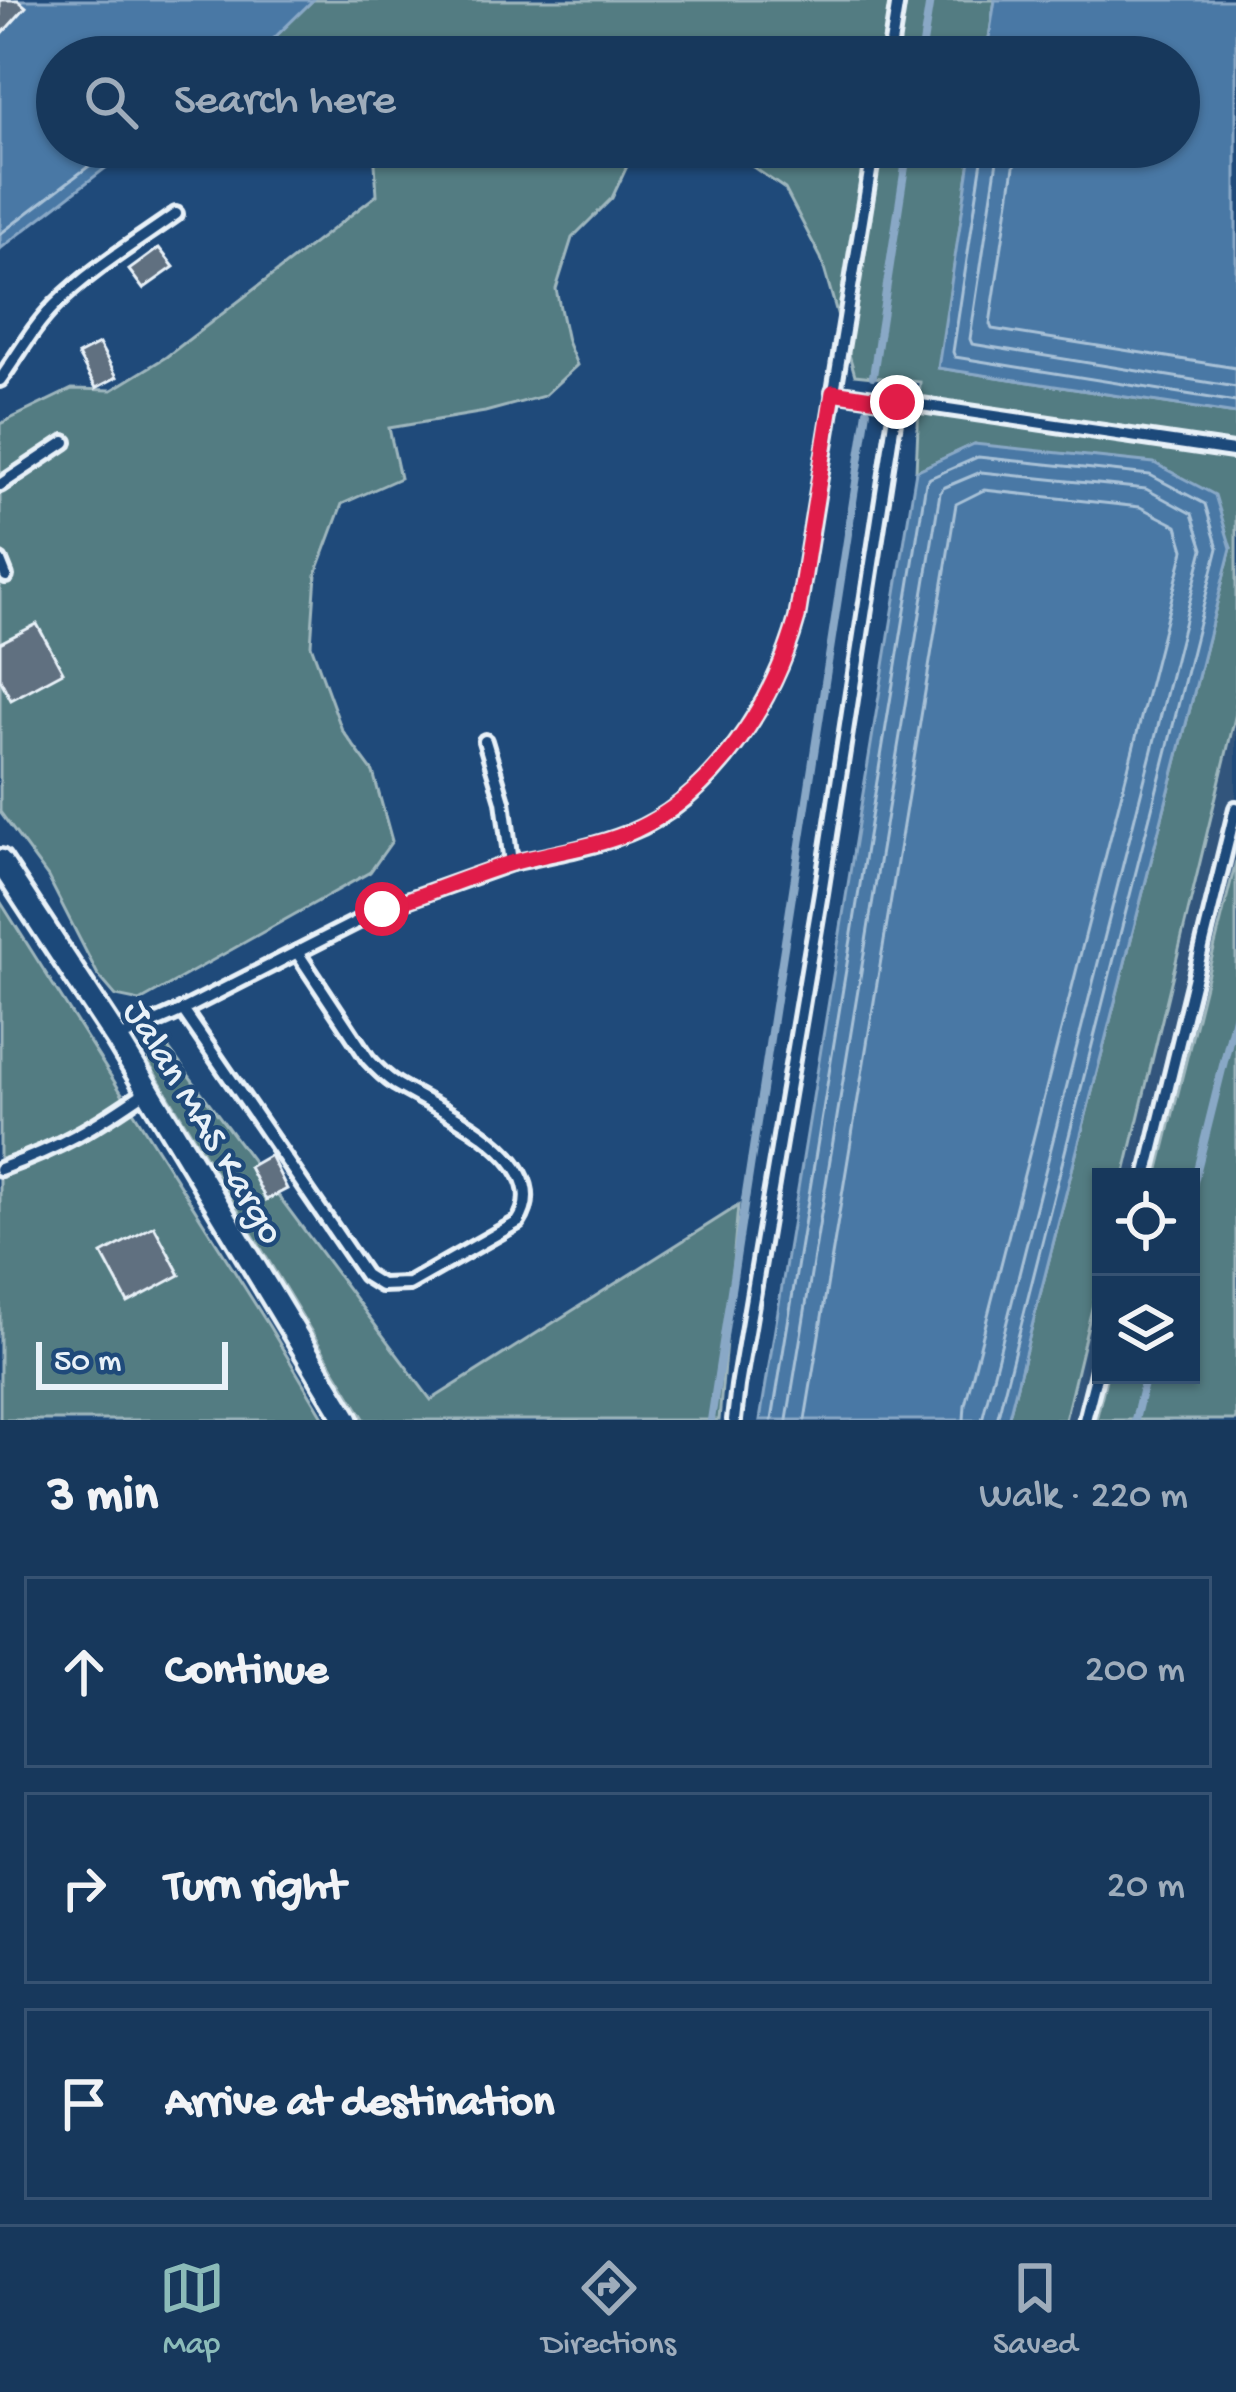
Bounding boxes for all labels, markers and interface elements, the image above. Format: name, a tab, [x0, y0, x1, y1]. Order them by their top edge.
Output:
search box	[36, 36, 1200, 168]
icon: search	[78, 69, 144, 135]
text: Search here	[174, 76, 396, 129]
route end	[870, 375, 924, 429]
route start	[355, 882, 409, 936]
street label: Jalan MAS Kargo	[110, 993, 292, 1254]
map controls	[1092, 1168, 1200, 1384]
button: locate	[1092, 1168, 1200, 1276]
button: layers	[1092, 1276, 1200, 1384]
scale bar	[36, 1336, 228, 1389]
text: 50 m	[54, 1344, 121, 1382]
text: 3 min	[48, 1468, 158, 1528]
text: Walk · 220 m	[979, 1475, 1188, 1521]
icon: ahead	[51, 1639, 117, 1705]
text: Continue	[165, 1646, 328, 1699]
text: 200 m	[1085, 1649, 1185, 1695]
icon: right	[51, 1855, 117, 1921]
text: Turn right	[165, 1862, 345, 1915]
text: 20 m	[1107, 1865, 1185, 1911]
icon: arrive	[51, 2071, 117, 2137]
text: Arrive at destination	[165, 2078, 554, 2131]
tab: Map	[159, 2255, 225, 2365]
tab: Directions	[542, 2255, 676, 2365]
tab: Saved	[993, 2255, 1077, 2365]

